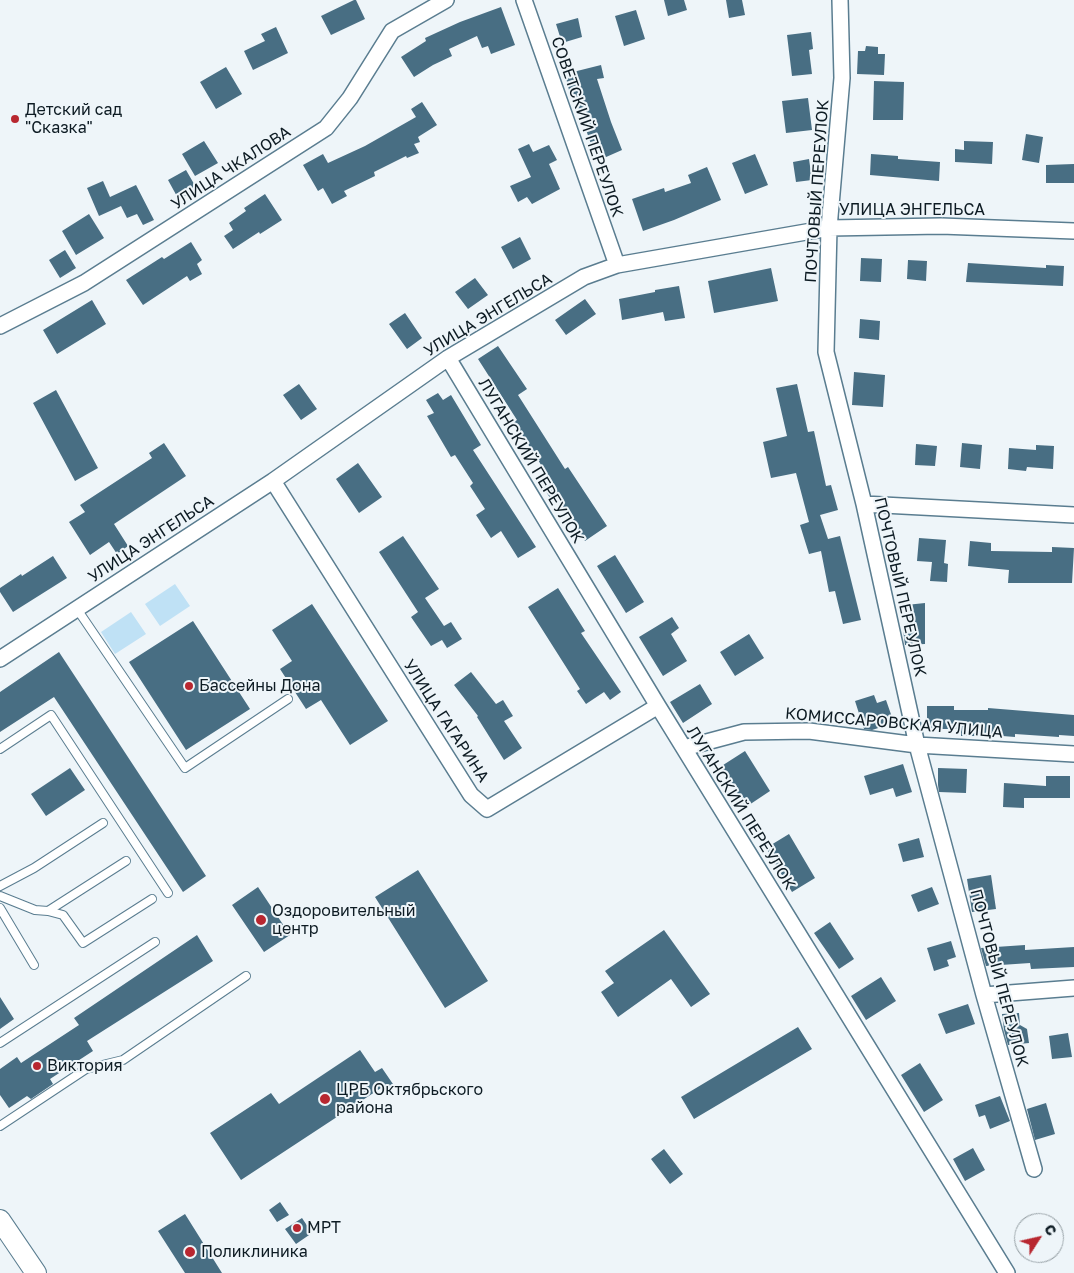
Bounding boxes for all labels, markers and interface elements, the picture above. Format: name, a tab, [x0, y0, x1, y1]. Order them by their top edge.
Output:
street label: СОВЕТСКИЙ ПЕРЕУЛОК	[547, 34, 627, 220]
street label: ПОЧТОВЫЙ ПЕРЕУЛОК	[801, 99, 833, 283]
place label: Детский сад "Сказка"	[25, 100, 122, 138]
marker: Детский сад "Сказка"	[9, 113, 21, 125]
street label: УЛИЦА ЧКАЛОВА	[168, 122, 294, 214]
street label: УЛИЦА ЭНГЕЛЬСА	[839, 200, 985, 220]
street label: УЛИЦА ЭНГЕЛЬСА	[421, 269, 555, 361]
street label: ЛУГАНСКИЙ ПЕРЕУЛОК	[474, 375, 588, 547]
street label: УЛИЦА ЭНГЕЛЬСА	[85, 491, 217, 587]
street label: ПОЧТОВЫЙ ПЕРЕУЛОК	[870, 495, 930, 679]
street label: УЛИЦА ГАГАРИНА	[399, 656, 493, 786]
place label: Бассейны Дона	[199, 676, 321, 696]
marker: Бассейны Дона	[183, 680, 195, 692]
street label: КОМИССАРОВСКАЯ УЛИЦА	[784, 704, 1004, 742]
street label: ЛУГАНСКИЙ ПЕРЕУЛОК	[683, 723, 799, 893]
street label: ПОЧТОВЫЙ ПЕРЕУЛОК	[966, 887, 1032, 1069]
place label: Оздоровительный центр	[272, 901, 416, 939]
marker: Оздоровительный центр	[254, 913, 268, 927]
place label: Виктория	[47, 1056, 123, 1076]
marker: Виктория	[31, 1060, 43, 1072]
place label: ЦРБ Октябрьского района	[336, 1080, 483, 1118]
marker: ЦРБ Октябрьского района	[318, 1092, 332, 1106]
north arrow	[1014, 1213, 1064, 1263]
place label: МРТ	[307, 1218, 341, 1238]
text: С	[1041, 1221, 1061, 1239]
marker: МРТ	[291, 1222, 303, 1234]
place label: Поликлиника	[201, 1242, 308, 1262]
marker: Поликлиника	[183, 1245, 197, 1259]

